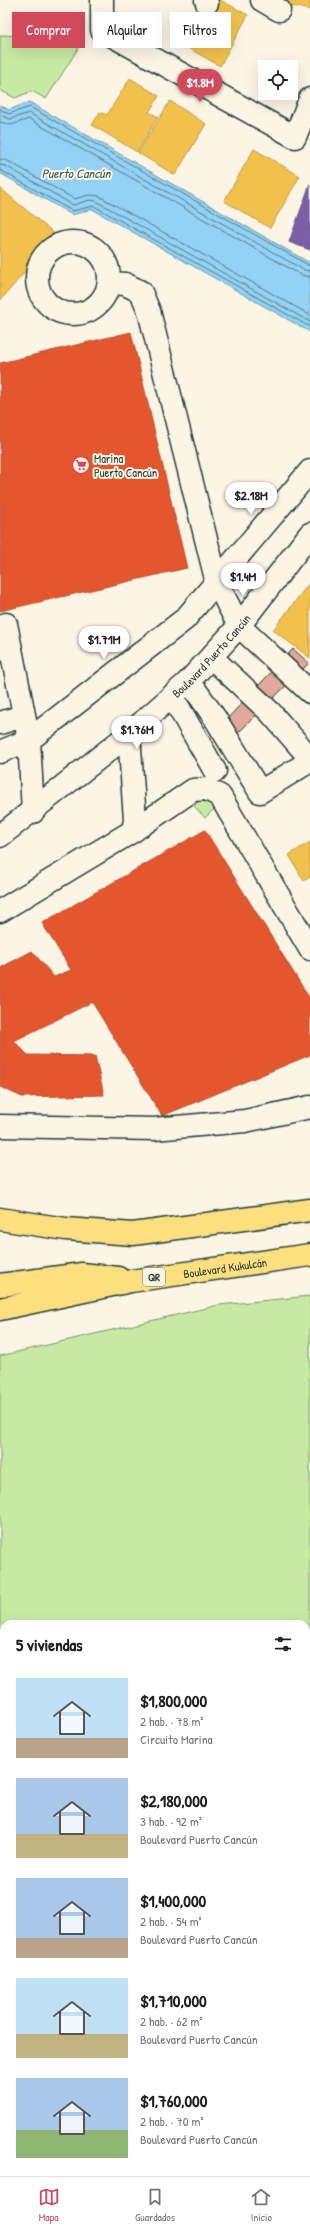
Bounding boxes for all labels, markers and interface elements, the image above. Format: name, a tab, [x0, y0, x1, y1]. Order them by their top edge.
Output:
chip: Comprar	[12, 12, 85, 48]
chip: Alquilar	[93, 12, 162, 48]
chip: Filtros	[170, 12, 231, 48]
map controls	[258, 60, 298, 100]
button: locate	[258, 60, 298, 100]
pin: $1.8M	[172, 69, 228, 103]
text: $1.8M	[186, 73, 214, 91]
water label: Puerto Cancún	[42, 164, 111, 182]
place label: Marina Puerto Cancún	[94, 450, 157, 481]
supermarket icon: Marina Puerto Cancún	[71, 455, 91, 475]
pin: $2.18M	[218, 482, 284, 516]
text: $2.18M	[234, 486, 268, 504]
pin: $1.4M	[215, 563, 271, 597]
text: $1.4M	[230, 567, 256, 585]
street label: Boulevard Puerto Cancún	[168, 610, 254, 701]
pin: $1.71M	[71, 626, 137, 660]
text: $1.71M	[88, 630, 120, 648]
pin: $1.76M	[104, 716, 170, 750]
text: $1.76M	[120, 720, 154, 738]
street label: Boulevard Kukulcán	[182, 1253, 268, 1282]
road number: QR	[143, 1268, 165, 1286]
text: 5 viviendas	[16, 1633, 83, 1656]
icon: filters	[272, 1633, 294, 1655]
text: $1,800,000	[140, 1689, 207, 1712]
icon: home	[48, 1694, 96, 1742]
text: 2 hab. · 78 m²	[140, 1712, 203, 1730]
text: Circuito Marina	[140, 1730, 213, 1748]
text: $2,180,000	[140, 1789, 207, 1812]
icon: home	[48, 1794, 96, 1842]
text: 3 hab. · 92 m²	[140, 1812, 202, 1830]
text: Boulevard Puerto Cancún	[140, 1830, 258, 1848]
text: $1,400,000	[140, 1889, 206, 1912]
icon: home	[48, 1894, 96, 1942]
text: 2 hab. · 54 m²	[140, 1912, 202, 1930]
text: Boulevard Puerto Cancún	[140, 1930, 258, 1948]
text: $1,710,000	[140, 1989, 207, 2012]
icon: home	[48, 1994, 96, 2042]
text: 2 hab. · 62 m²	[140, 2012, 202, 2030]
text: Boulevard Puerto Cancún	[140, 2030, 258, 2048]
text: $1,760,000	[140, 2089, 207, 2112]
icon: home	[48, 2094, 96, 2142]
text: 2 hab. · 70 m²	[140, 2112, 203, 2130]
text: Boulevard Puerto Cancún	[140, 2130, 258, 2148]
tab: Mapa	[38, 2186, 60, 2224]
tab: Guardados	[135, 2186, 175, 2224]
tab: Inicio	[250, 2186, 272, 2224]

